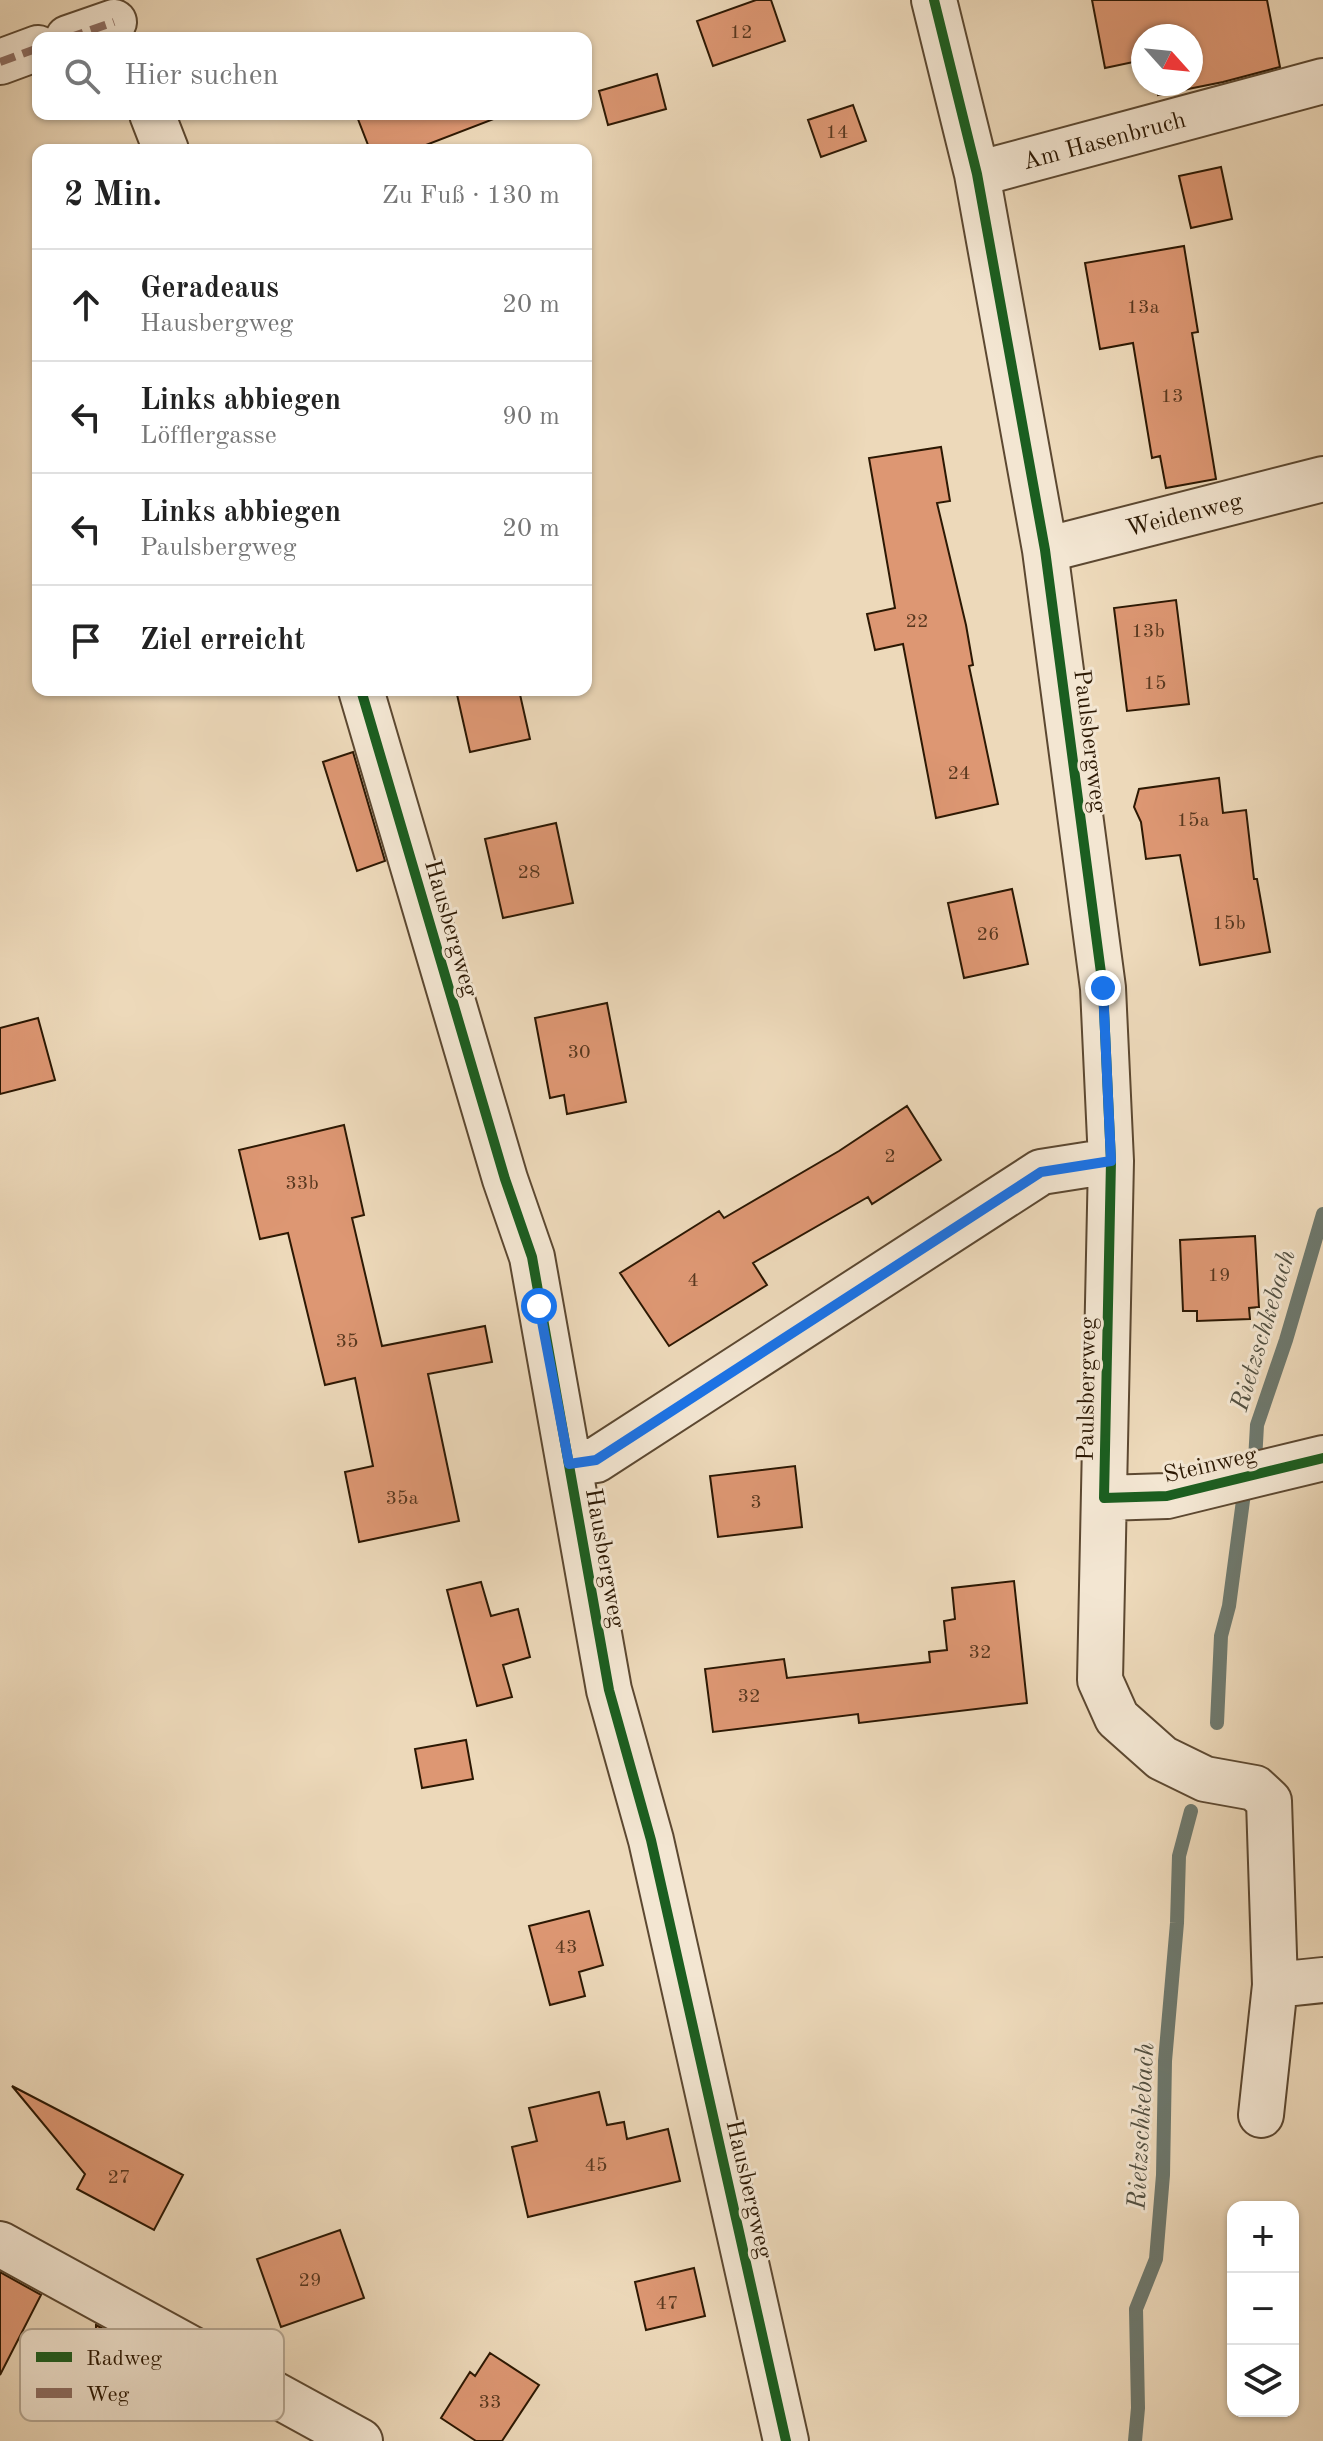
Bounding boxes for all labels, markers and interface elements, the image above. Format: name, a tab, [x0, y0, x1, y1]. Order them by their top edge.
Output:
house number: 12	[729, 23, 753, 43]
north arrow	[1131, 24, 1203, 96]
search box	[32, 32, 592, 120]
icon: search	[60, 54, 104, 98]
text: Hier suchen	[124, 61, 279, 91]
street label: Am Hasenbruch	[1020, 109, 1189, 175]
house number: 14	[825, 123, 849, 143]
text: 2 Min.	[64, 179, 162, 213]
text: Zu Fuß · 130 m	[382, 183, 560, 209]
text: Geradeaus	[140, 274, 279, 304]
icon: ahead	[64, 283, 108, 327]
text: 20 m	[502, 292, 560, 318]
house number: 13a	[1126, 298, 1160, 318]
text: Hausbergweg	[140, 311, 293, 337]
text: Links abbiegen	[140, 386, 341, 416]
house number: 13	[1160, 387, 1184, 407]
icon: left	[64, 395, 108, 439]
text: 90 m	[502, 404, 560, 430]
text: Löfflergasse	[140, 423, 277, 449]
street label: Weidenweg	[1124, 490, 1245, 542]
text: Links abbiegen	[140, 498, 341, 528]
icon: left	[64, 507, 108, 551]
text: 20 m	[502, 516, 560, 542]
text: Paulsbergweg	[140, 535, 296, 561]
house number: 22	[905, 612, 929, 632]
icon: arrive	[64, 619, 108, 663]
house number: 13b	[1131, 622, 1165, 642]
text: Ziel erreicht	[140, 626, 305, 656]
street label: Paulsbergweg	[1068, 668, 1110, 814]
house number: 15	[1143, 674, 1167, 694]
house number: 24	[947, 764, 971, 784]
house number: 15a	[1176, 811, 1210, 831]
street label: Hausbergweg	[419, 857, 481, 1000]
house number: 28	[517, 863, 541, 883]
house number: 15b	[1212, 914, 1246, 934]
house number: 26	[976, 925, 1000, 945]
route end	[1085, 970, 1121, 1006]
house number: 30	[567, 1043, 591, 1063]
house number: 2	[884, 1147, 896, 1167]
house number: 33b	[285, 1174, 319, 1194]
water label: Rietzschkebach	[1227, 1247, 1301, 1415]
house number: 19	[1207, 1266, 1231, 1286]
house number: 4	[687, 1271, 699, 1291]
route start	[521, 1288, 557, 1324]
street label: Paulsbergweg	[1075, 1317, 1101, 1461]
house number: 35	[335, 1332, 359, 1352]
street label: Steinweg	[1161, 1444, 1260, 1488]
street label: Hausbergweg	[580, 1487, 628, 1630]
house number: 35a	[385, 1489, 419, 1509]
house number: 3	[750, 1493, 762, 1513]
house number: 32	[968, 1643, 992, 1663]
house number: 32	[737, 1687, 761, 1707]
house number: 43	[554, 1938, 578, 1958]
water label: Rietzschkebach	[1125, 2042, 1159, 2211]
street label: Hausbergweg	[720, 2118, 776, 2261]
house number: 45	[584, 2156, 608, 2176]
house number: 27	[107, 2168, 131, 2188]
map controls	[1227, 2201, 1299, 2417]
button: +	[1227, 2201, 1299, 2273]
house number: 29	[298, 2271, 322, 2291]
button: −	[1227, 2273, 1299, 2345]
house number: 47	[655, 2294, 679, 2314]
legend	[20, 2329, 284, 2421]
button: layers	[1227, 2345, 1299, 2417]
text: Radweg	[86, 2348, 162, 2370]
text: Weg	[86, 2384, 130, 2406]
house number: 33	[478, 2393, 502, 2413]

